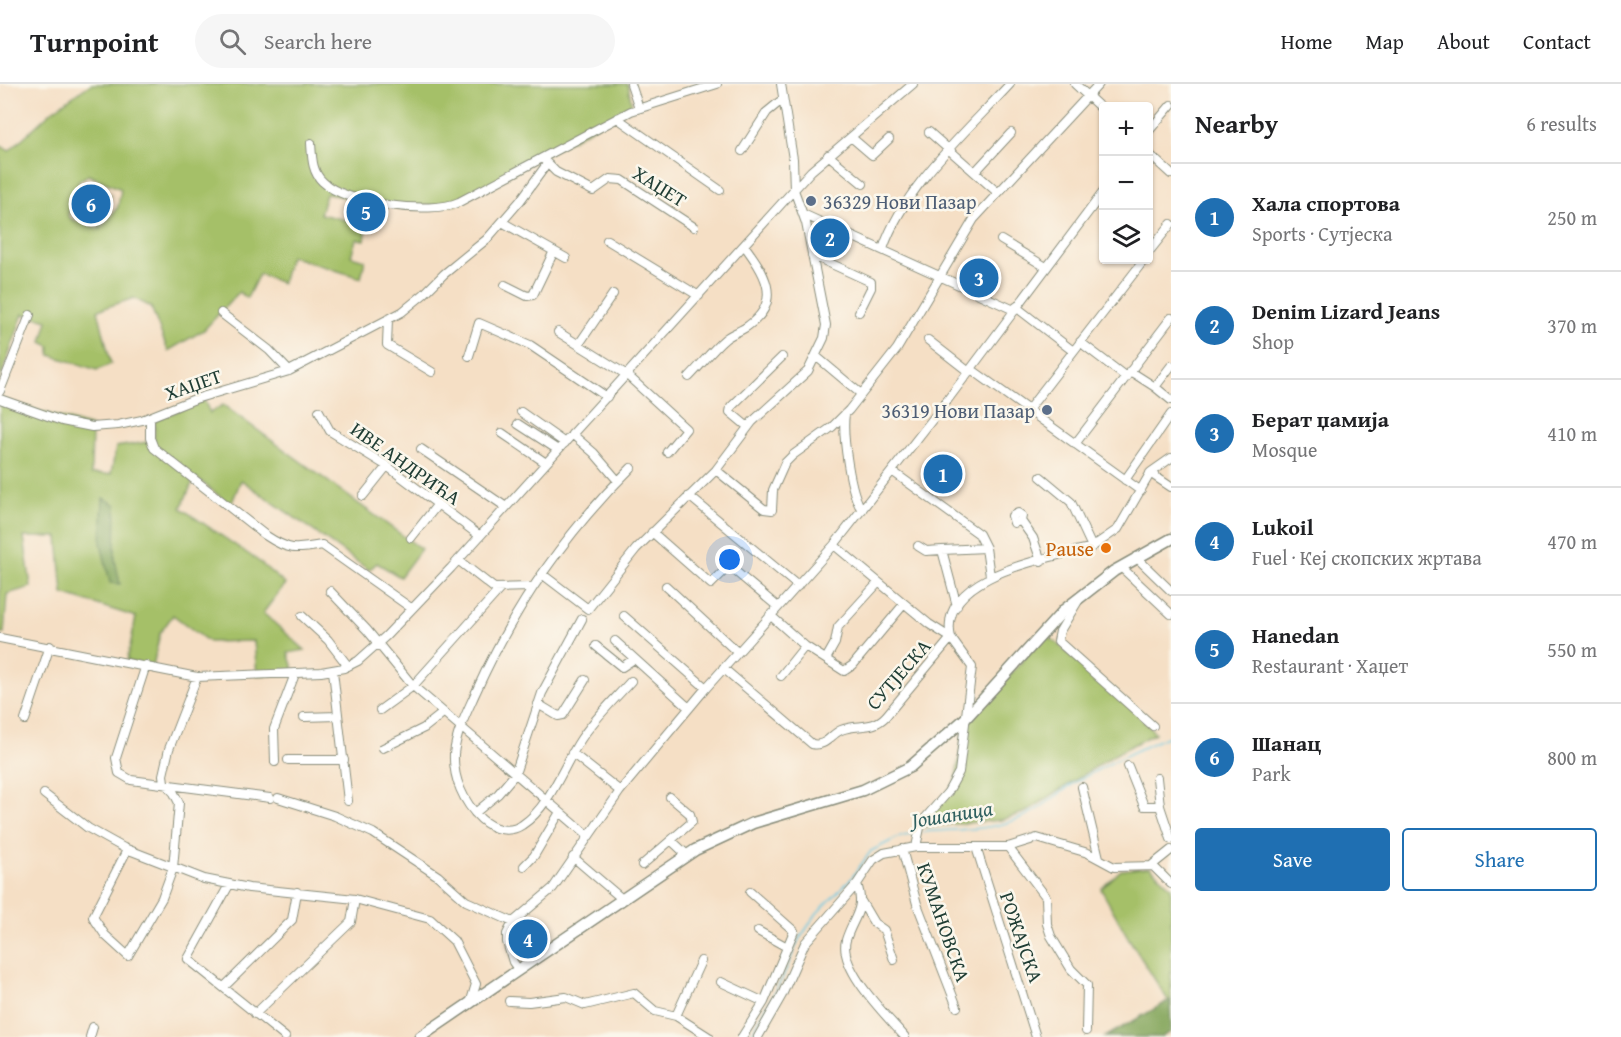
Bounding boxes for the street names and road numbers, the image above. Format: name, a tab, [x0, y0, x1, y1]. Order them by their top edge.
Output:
street label: ХАЏЕТ	[627, 158, 693, 214]
street label: ХАЏЕТ	[161, 361, 225, 407]
street label: ИВЕ АНДРИЋА	[345, 414, 467, 512]
street label: СУТЈЕСКА	[859, 632, 937, 716]
street label: КУМАНОВСКА	[910, 858, 978, 986]
street label: РОЖАЈСКА	[993, 888, 1051, 986]

